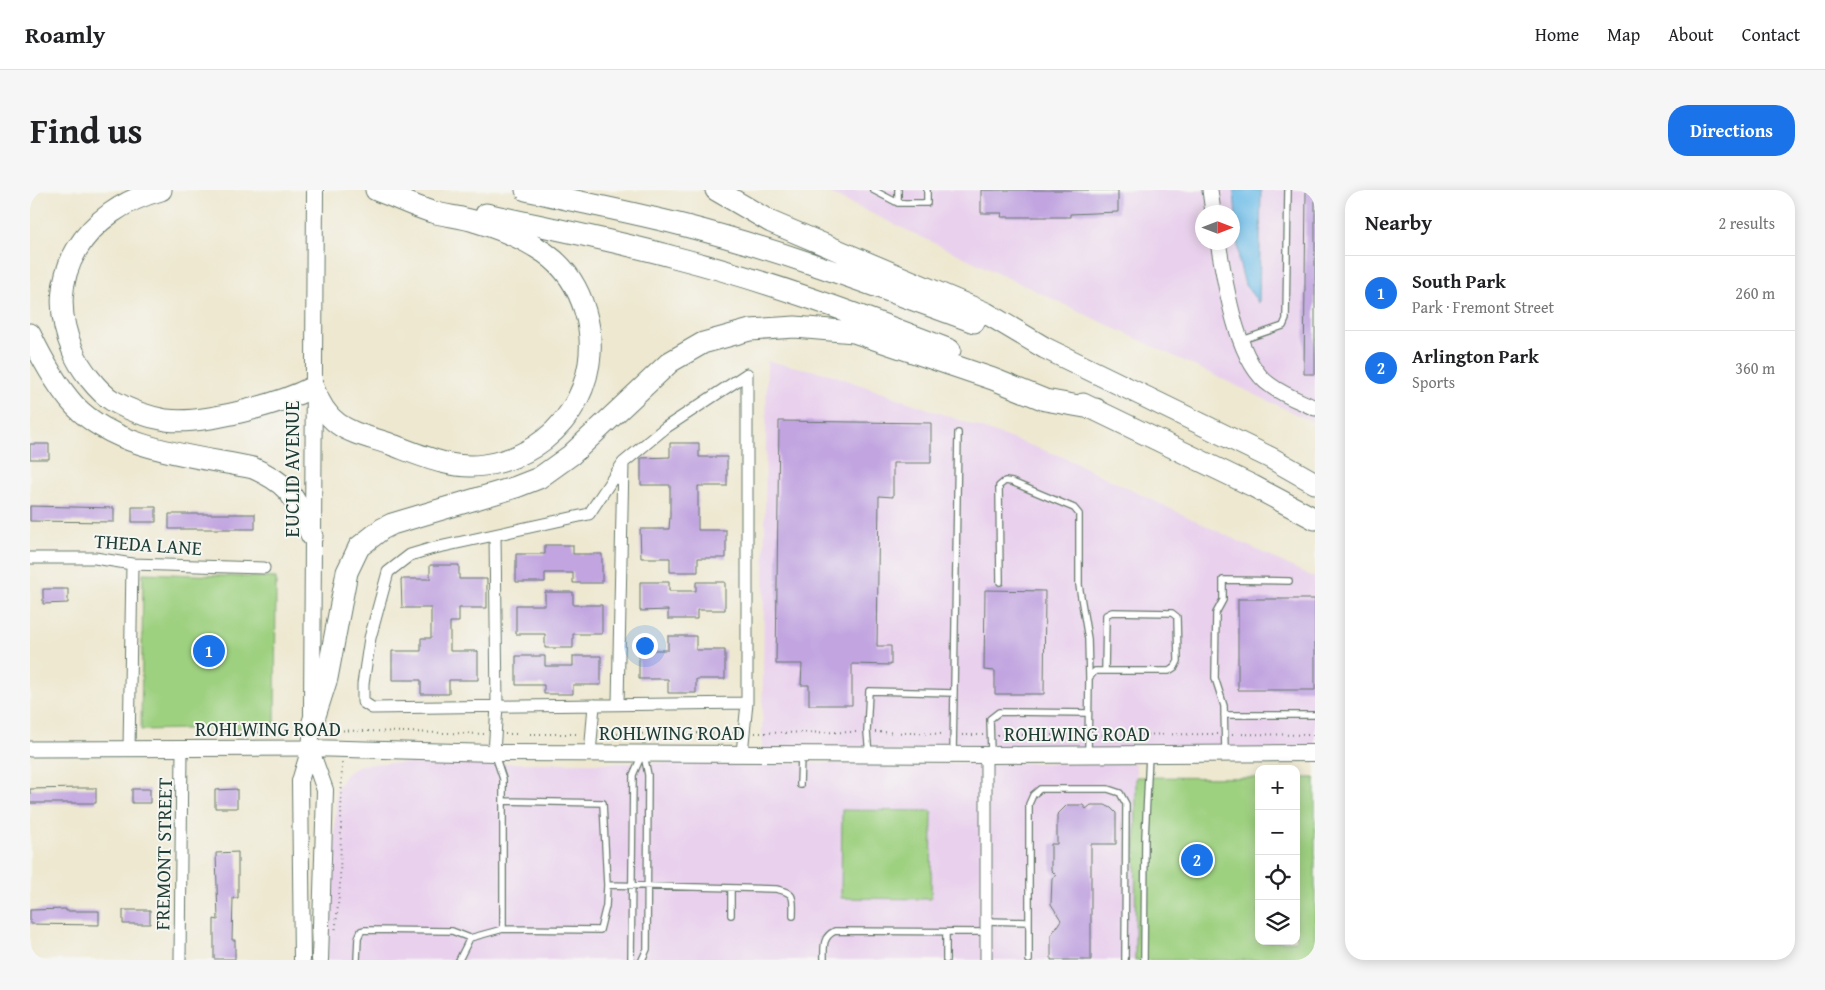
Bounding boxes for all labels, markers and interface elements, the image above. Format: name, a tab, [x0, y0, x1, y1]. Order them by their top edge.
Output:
text: Roamly	[25, 17, 105, 52]
text: Home	[1535, 21, 1579, 48]
text: Map	[1607, 21, 1640, 48]
text: About	[1668, 21, 1714, 48]
text: Contact	[1742, 21, 1800, 48]
text: Find us	[30, 105, 143, 156]
button: Directions	[1668, 105, 1795, 156]
north arrow	[1195, 205, 1240, 250]
text: Nearby	[1365, 207, 1432, 238]
text: 2 results	[1718, 211, 1775, 235]
text: South Park	[1412, 267, 1506, 295]
text: 1	[1377, 281, 1385, 305]
text: 260 m	[1735, 281, 1775, 305]
text: Park · Fremont Street	[1412, 295, 1554, 319]
text: Arlington Park	[1412, 342, 1539, 370]
text: 2	[1377, 356, 1385, 380]
text: 360 m	[1735, 356, 1775, 380]
text: Sports	[1412, 370, 1455, 394]
street label: EUCLID AVENUE	[277, 401, 306, 537]
street label: THEDA LANE	[93, 526, 203, 562]
pin: 1	[193, 632, 225, 670]
your location	[632, 633, 658, 659]
street label: ROHLWING ROAD	[195, 714, 341, 743]
street label: ROHLWING ROAD	[599, 718, 745, 747]
street label: ROHLWING ROAD	[1004, 719, 1150, 748]
map controls	[1255, 765, 1300, 945]
button: +	[1255, 765, 1300, 810]
street label: FREMONT STREET	[147, 777, 179, 931]
button: −	[1255, 810, 1300, 855]
pin: 2	[1181, 841, 1213, 879]
button: locate	[1255, 855, 1300, 900]
button: layers	[1255, 900, 1300, 945]

